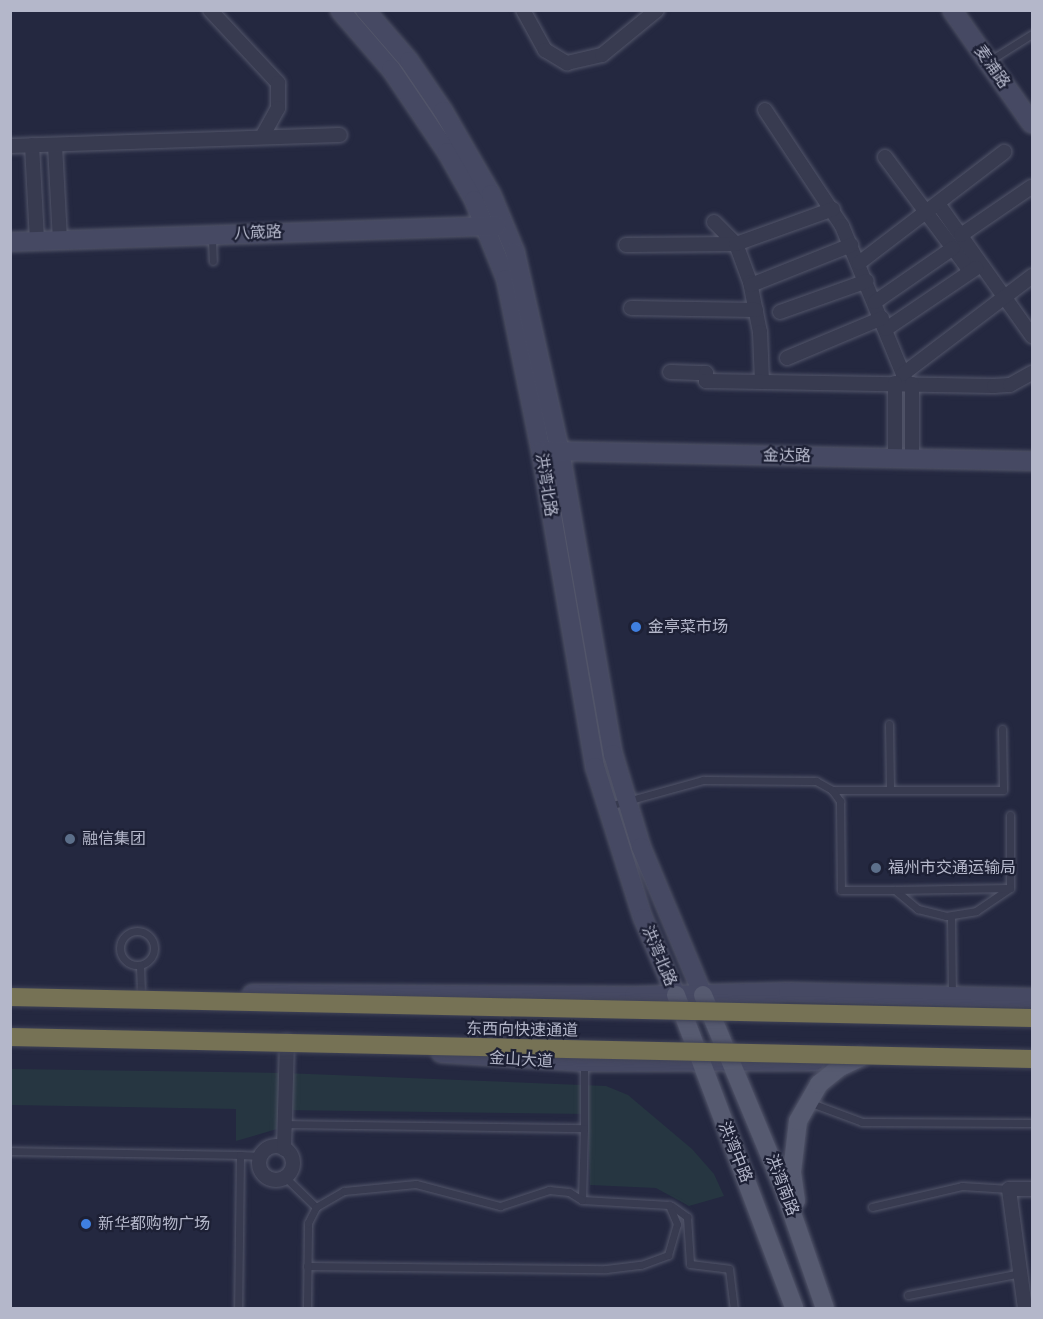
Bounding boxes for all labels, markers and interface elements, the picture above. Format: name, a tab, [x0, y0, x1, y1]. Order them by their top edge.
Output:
street label: 麦浦路	[970, 42, 1014, 92]
street label: 八箴路	[234, 223, 282, 243]
street label: 金达路	[763, 446, 811, 466]
street label: 洪湾北路	[532, 452, 560, 518]
place label: 金亭菜市场	[648, 617, 728, 637]
marker: 金亭菜市场	[629, 620, 643, 634]
place label: 融信集团	[82, 829, 146, 849]
marker: 融信集团	[63, 832, 77, 846]
place label: 福州市交通运输局	[888, 858, 1016, 878]
marker: 福州市交通运输局	[869, 861, 883, 875]
street label: 洪湾北路	[638, 923, 680, 989]
street label: 东西向快速通道	[466, 1019, 578, 1041]
street label: 金山大道	[489, 1049, 553, 1071]
street label: 洪湾中路	[714, 1119, 756, 1185]
street label: 洪湾南路	[762, 1152, 802, 1218]
place label: 新华都购物广场	[98, 1214, 210, 1234]
marker: 新华都购物广场	[79, 1217, 93, 1231]

